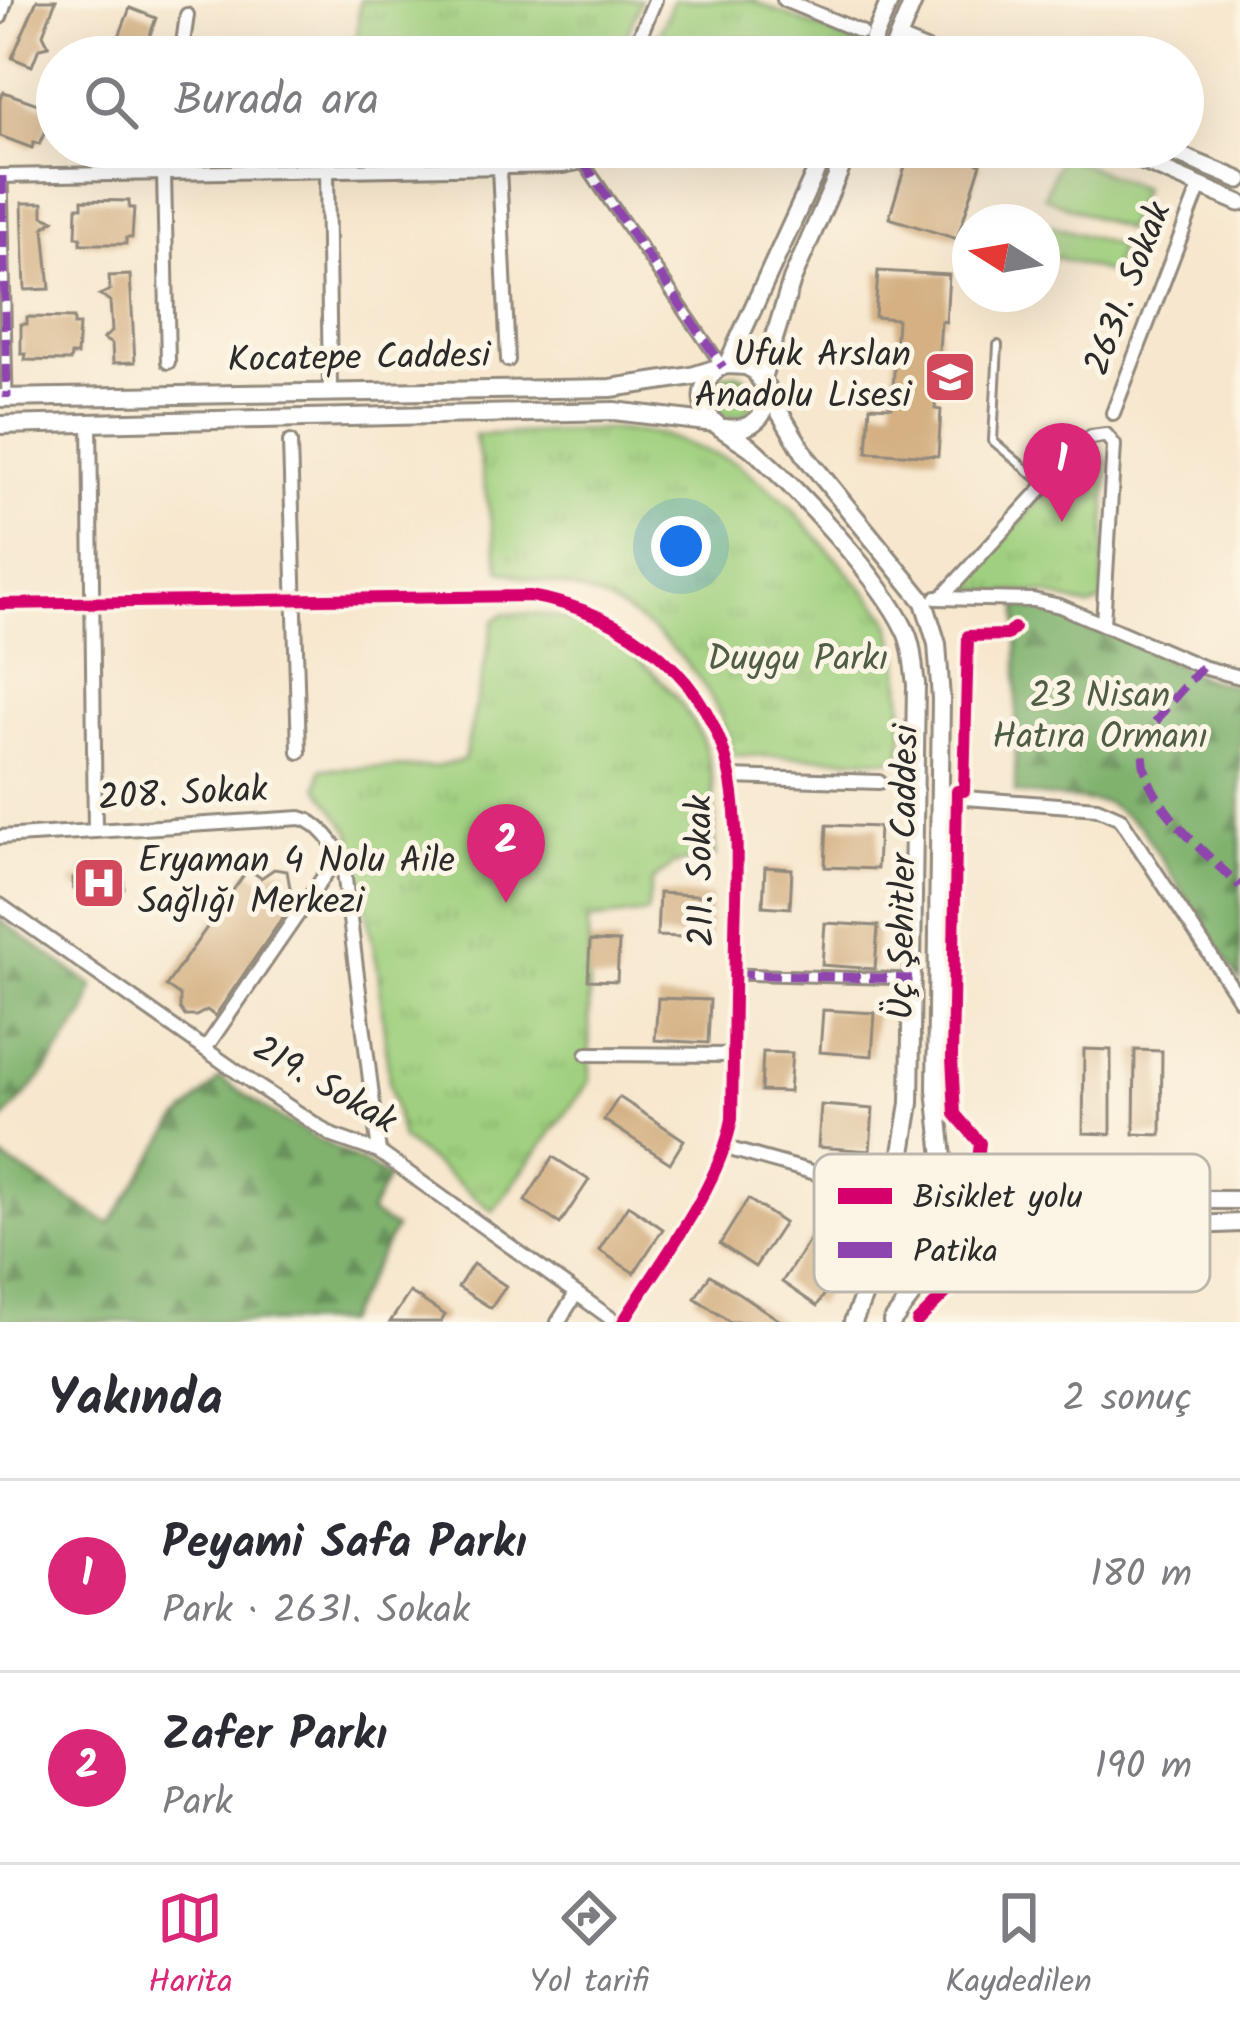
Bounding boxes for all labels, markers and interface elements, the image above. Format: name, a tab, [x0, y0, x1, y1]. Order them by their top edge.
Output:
search box	[36, 36, 1204, 168]
text: Burada ara	[174, 66, 379, 138]
icon: search	[78, 69, 144, 135]
street label: 2631. Sokak	[1070, 193, 1189, 384]
north arrow	[952, 204, 1060, 312]
street label: Kocatepe Caddesi	[227, 328, 492, 390]
place label: Ufuk Arslan Anadolu Lisesi	[695, 328, 912, 426]
school or university icon: Ufuk Arslan Anadolu Lisesi	[922, 349, 978, 405]
pin: 1	[1023, 423, 1101, 522]
your location	[651, 516, 711, 576]
park label: Duygu Parkı	[708, 632, 888, 689]
park label: 23 Nisan Hatıra Ormanı	[992, 669, 1208, 767]
street label: Üç Şehitler Caddesi	[874, 723, 936, 1020]
street label: 208. Sokak	[97, 762, 270, 828]
street label: 211. Sokak	[672, 793, 732, 948]
pin: 2	[467, 804, 545, 903]
place label: Eryaman 4 Nolu Aile Sağlığı Merkezi	[138, 834, 455, 932]
hospital icon: Eryaman 4 Nolu Aile Sağlığı Merkezi	[71, 855, 127, 911]
street label: 219. Sokak	[241, 1022, 408, 1151]
legend	[814, 1154, 1210, 1292]
text: Bisiklet yolu	[913, 1173, 1083, 1226]
text: Patika	[913, 1227, 998, 1280]
text: Yakında	[48, 1360, 223, 1441]
text: 2 sonuç	[1062, 1369, 1192, 1431]
text: Peyami Safa Parkı	[162, 1509, 526, 1581]
text: 1	[81, 1545, 93, 1607]
text: 180 m	[1090, 1545, 1192, 1607]
text: Park · 2631. Sokak	[162, 1581, 470, 1643]
text: Zafer Parkı	[162, 1701, 387, 1773]
text: 2	[76, 1737, 98, 1799]
text: 190 m	[1095, 1737, 1192, 1799]
text: Park	[162, 1773, 233, 1835]
tab: Harita	[148, 1885, 233, 2010]
tab: Yol tarifi	[529, 1885, 649, 2010]
tab: Kaydedilen	[945, 1885, 1092, 2010]

